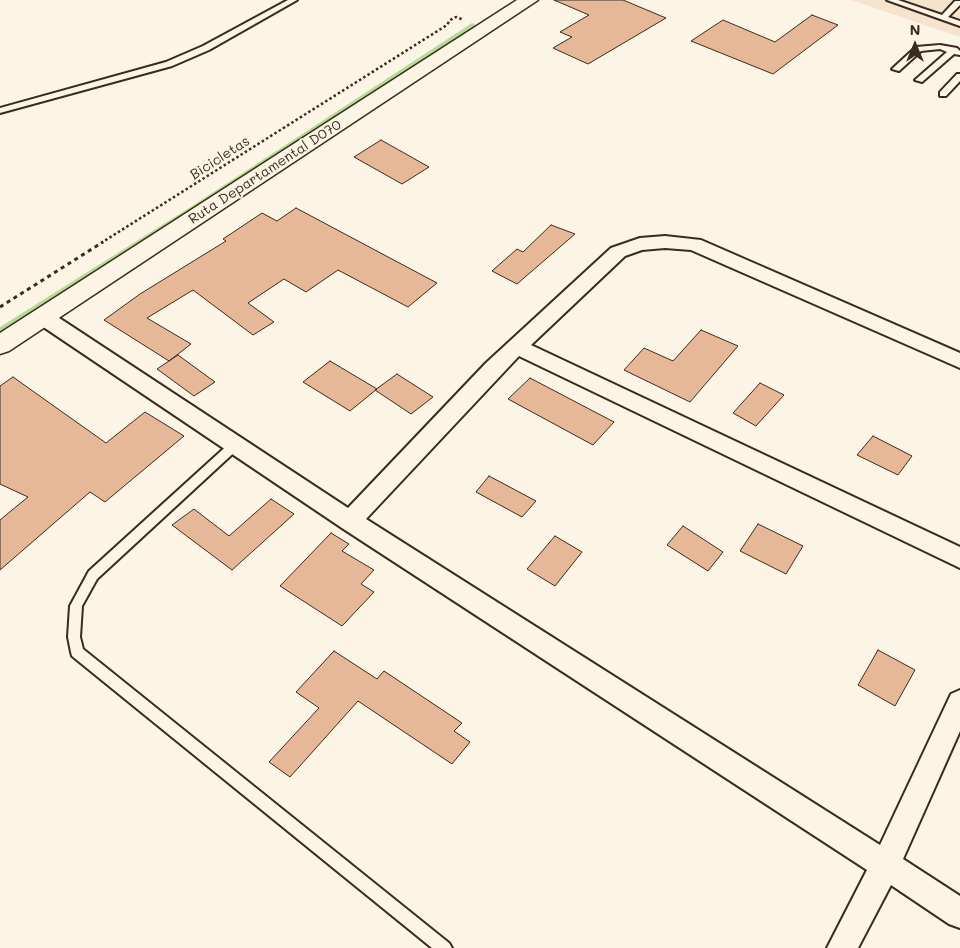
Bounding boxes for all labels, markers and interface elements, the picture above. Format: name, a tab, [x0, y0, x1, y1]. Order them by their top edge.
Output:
north arrow	[890, 20, 940, 70]
text: N	[910, 20, 920, 39]
street label: Ruta Departamental D070	[185, 116, 345, 228]
street label: Bicicletas	[187, 133, 253, 183]

